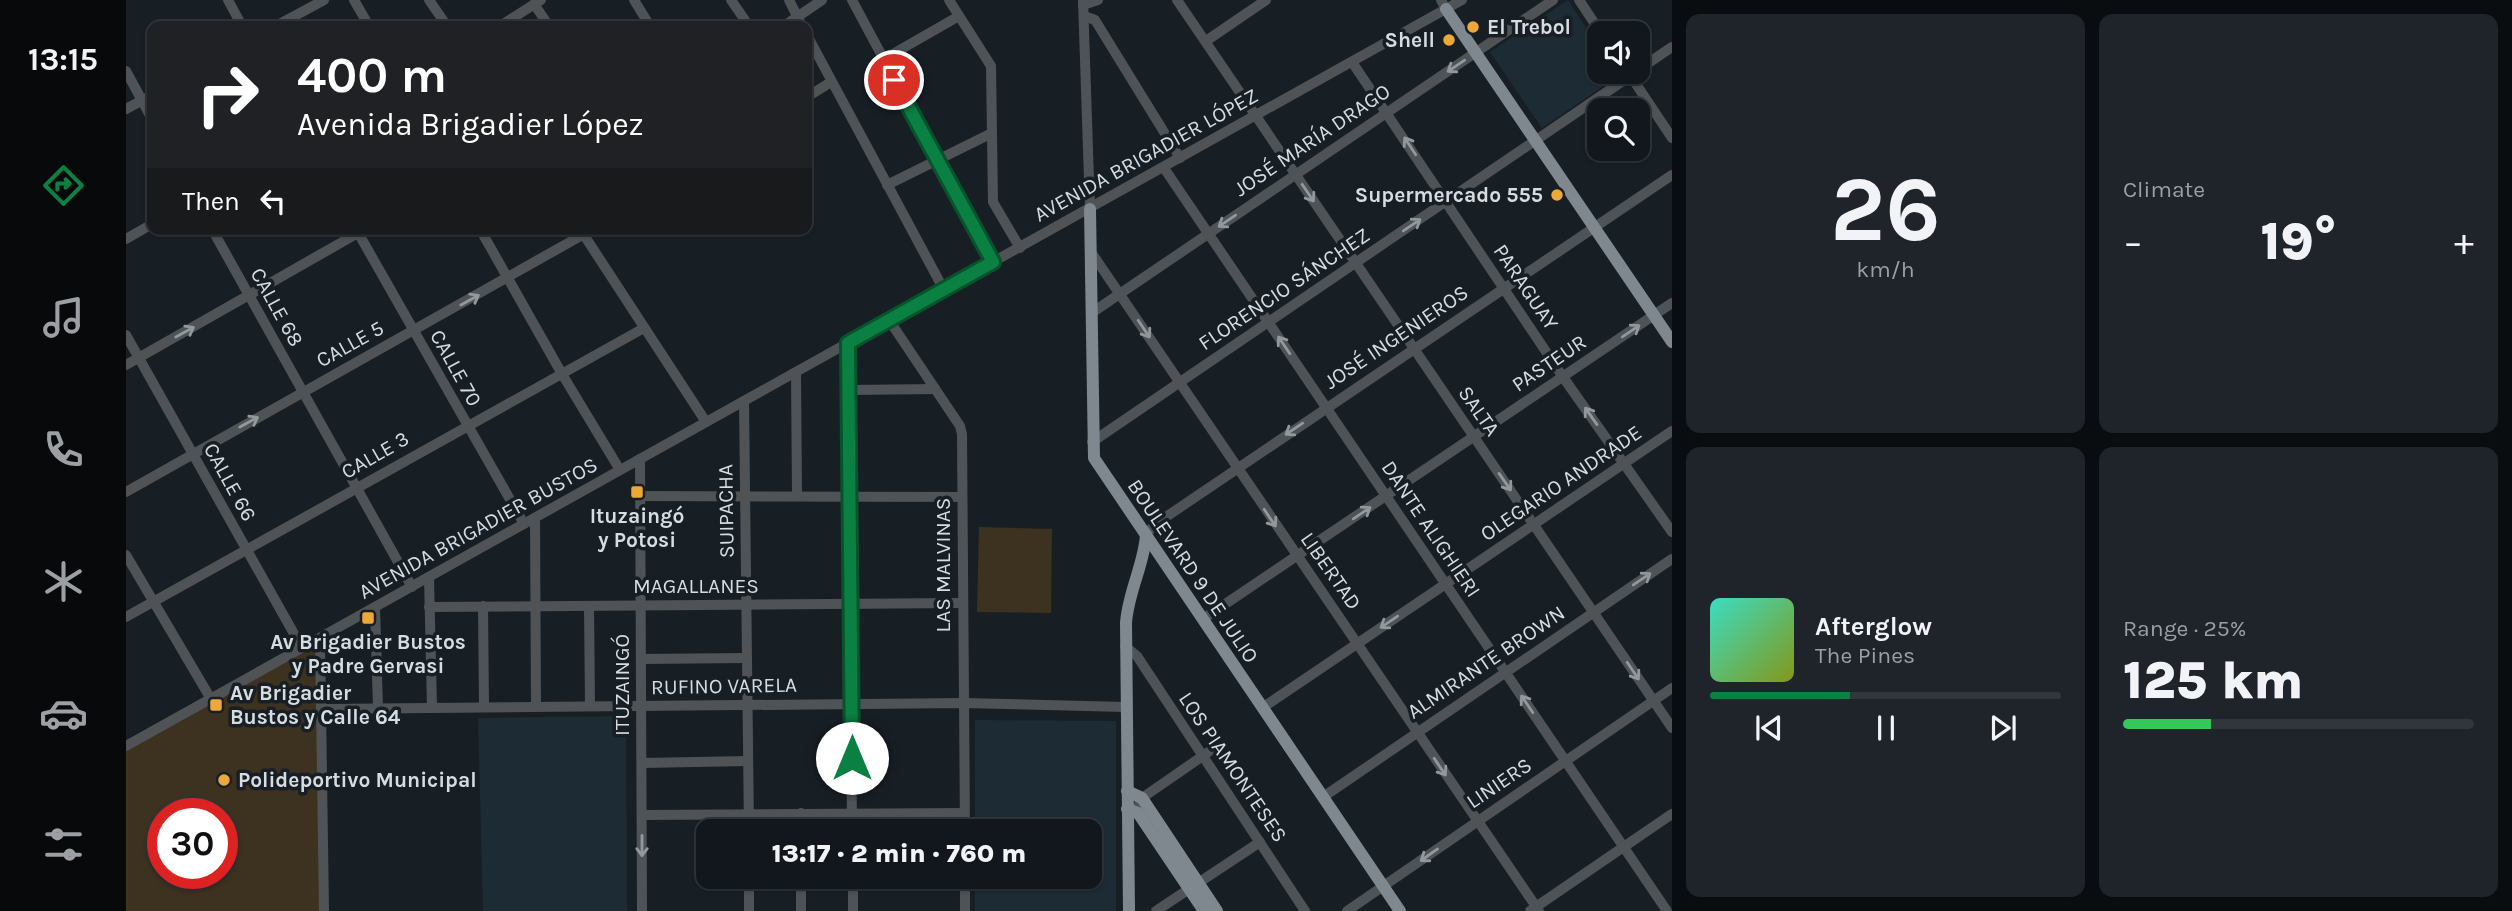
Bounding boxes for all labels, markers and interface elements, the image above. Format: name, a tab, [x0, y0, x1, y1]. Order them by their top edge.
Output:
place label: El Trebol	[1487, 15, 1571, 39]
marker: El Trebol	[1465, 19, 1481, 35]
map controls	[1587, 21, 1650, 161]
button: sound	[1587, 21, 1650, 84]
place label: Shell	[1385, 28, 1435, 52]
marker: Shell	[1441, 32, 1457, 48]
text: 13:15	[28, 41, 98, 78]
text: 400 m	[297, 47, 447, 104]
icon: right	[182, 49, 273, 140]
pin	[864, 50, 924, 110]
one-way arrow	[1446, 59, 1466, 73]
icon: arrive	[875, 61, 913, 99]
street label: JOSÉ MARÍA DRAGO	[1229, 79, 1395, 201]
street label: AVENIDA BRIGADIER LÓPEZ	[1030, 83, 1262, 227]
button: search	[1587, 98, 1650, 161]
text: Avenida Brigadier López	[297, 106, 644, 143]
one-way arrow	[1402, 136, 1416, 156]
text: 26	[1830, 157, 1941, 263]
icon: directions	[39, 161, 88, 210]
text: Climate	[2123, 176, 2205, 203]
icon: left	[254, 182, 292, 220]
one-way arrow	[1301, 183, 1315, 202]
place label: Supermercado 555	[1355, 183, 1543, 207]
text: Then	[182, 186, 240, 217]
marker: Supermercado 555	[1549, 187, 1565, 203]
text: 19°	[2260, 211, 2337, 272]
one-way arrow	[1218, 214, 1237, 228]
one-way arrow	[1402, 218, 1421, 232]
text: −	[2123, 220, 2143, 265]
text: +	[2454, 220, 2474, 265]
street label: FLORENCIO SÁNCHEZ	[1194, 223, 1374, 355]
street label: PARAGUAY	[1489, 240, 1564, 335]
text: km/h	[1856, 256, 1915, 283]
street label: CALLE 68	[246, 263, 308, 351]
street label: JOSÉ INGENIEROS	[1320, 280, 1472, 394]
icon: music	[39, 293, 88, 342]
one-way arrow	[459, 293, 479, 307]
street label: CALLE 5	[312, 316, 388, 372]
one-way arrow	[1137, 319, 1151, 338]
one-way arrow	[1621, 323, 1640, 338]
one-way arrow	[175, 325, 195, 339]
street label: CALLE 70	[425, 326, 487, 410]
street label: PASTEUR	[1507, 329, 1591, 397]
one-way arrow	[1276, 336, 1291, 355]
street label: SALTA	[1453, 381, 1505, 441]
one-way arrow	[1584, 407, 1598, 426]
one-way arrow	[239, 415, 259, 429]
street label: OLEGARIO ANDRADE	[1476, 420, 1646, 546]
one-way arrow	[1285, 422, 1304, 437]
icon: phone	[39, 425, 88, 474]
street label: CALLE 3	[337, 426, 413, 484]
street label: CALLE 66	[199, 439, 261, 525]
street label: AVENIDA BRIGADIER BUSTOS	[354, 452, 602, 604]
street label: DANTE ALIGHIERI	[1376, 456, 1486, 602]
street label: SUIPACHA	[713, 464, 739, 558]
one-way arrow	[1498, 472, 1512, 491]
street label: BOULEVARD 9 DE JULIO	[1123, 475, 1263, 667]
marker: Ituzaingó y Potosi	[629, 484, 645, 500]
street label: LAS MALVINAS	[931, 497, 955, 633]
place label: Ituzaingó y Potosi	[590, 504, 684, 552]
one-way arrow	[1352, 506, 1371, 520]
one-way arrow	[1263, 508, 1277, 527]
street label: LIBERTAD	[1296, 528, 1366, 614]
icon: climate	[39, 557, 88, 606]
one-way arrow	[1632, 572, 1651, 586]
street label: MAGALLANES	[633, 574, 759, 598]
street label: ALMIRANTE BROWN	[1403, 600, 1569, 724]
marker: Av Brigadier Bustos y Padre Gervasi	[360, 610, 376, 626]
text: Afterglow	[1815, 611, 1932, 642]
one-way arrow	[1380, 615, 1399, 629]
text: Range · 25%	[2123, 615, 2246, 642]
place label: Av Brigadier Bustos y Padre Gervasi	[270, 630, 466, 678]
street label: ITUZAINGÓ	[610, 634, 634, 736]
text: The Pines	[1815, 642, 1915, 669]
text: 125 km	[2123, 650, 2303, 711]
one-way arrow	[1626, 660, 1640, 680]
street label: RUFINO VARELA	[651, 673, 797, 699]
place label: Av Brigadier Bustos y Calle 64	[230, 681, 401, 729]
street label: LOS PIAMONTESES	[1174, 687, 1292, 847]
icon: car	[39, 689, 88, 738]
one-way arrow	[1520, 695, 1534, 714]
marker: Av Brigadier Bustos y Calle 64	[208, 697, 224, 713]
icon: previous	[1750, 709, 1788, 747]
icon: pause	[1867, 709, 1905, 747]
icon: next	[1984, 709, 2022, 747]
position arrow	[815, 721, 889, 795]
street label: LINIERS	[1462, 753, 1536, 813]
one-way arrow	[1432, 757, 1447, 776]
place label: Polideportivo Municipal	[238, 768, 477, 792]
marker: Polideportivo Municipal	[216, 772, 232, 788]
speed limit sign: 30	[147, 798, 238, 889]
icon: filters	[39, 820, 88, 869]
one-way arrow	[635, 834, 649, 857]
text: 13:17 · 2 min · 760 m	[772, 838, 1026, 869]
one-way arrow	[1419, 848, 1439, 862]

